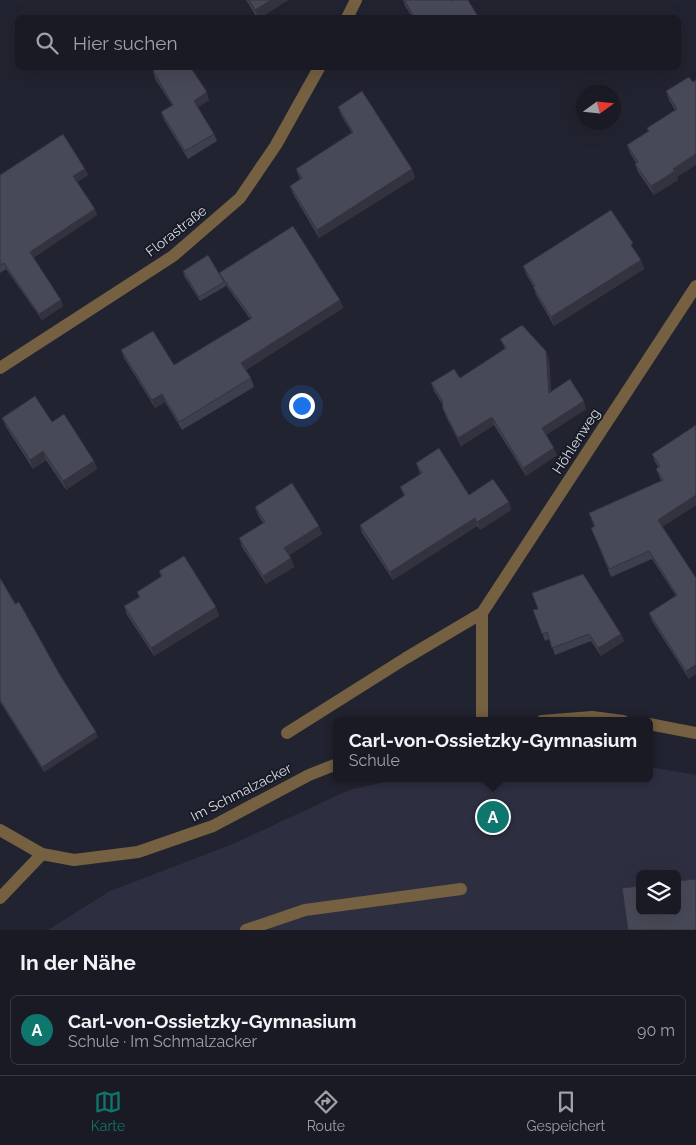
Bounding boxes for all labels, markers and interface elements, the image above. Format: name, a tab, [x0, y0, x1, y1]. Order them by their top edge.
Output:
search box	[15, 15, 681, 70]
icon: search	[33, 29, 61, 57]
text: Hier suchen	[73, 32, 178, 54]
north arrow	[576, 85, 621, 130]
street label: Florastraße	[142, 202, 210, 260]
your location	[289, 393, 315, 419]
street label: Höhlenweg	[549, 405, 603, 477]
popup	[333, 717, 653, 782]
text: Carl-von-Ossietzky-Gymnasium	[349, 729, 637, 751]
text: Schule	[349, 751, 400, 770]
street label: Im Schmalzacker	[188, 760, 294, 824]
pin: A	[477, 798, 509, 836]
map controls	[636, 870, 681, 915]
button: layers	[636, 870, 681, 915]
text: In der Nähe	[20, 950, 136, 975]
text: Carl-von-Ossietzky-Gymnasium	[68, 1010, 356, 1032]
text: A	[32, 1021, 42, 1040]
text: 90 m	[637, 1021, 675, 1040]
text: Schule · Im Schmalzacker	[68, 1032, 257, 1051]
tab: Karte	[91, 1088, 125, 1134]
tab: Route	[307, 1088, 345, 1134]
tab: Gespeichert	[527, 1088, 605, 1134]

